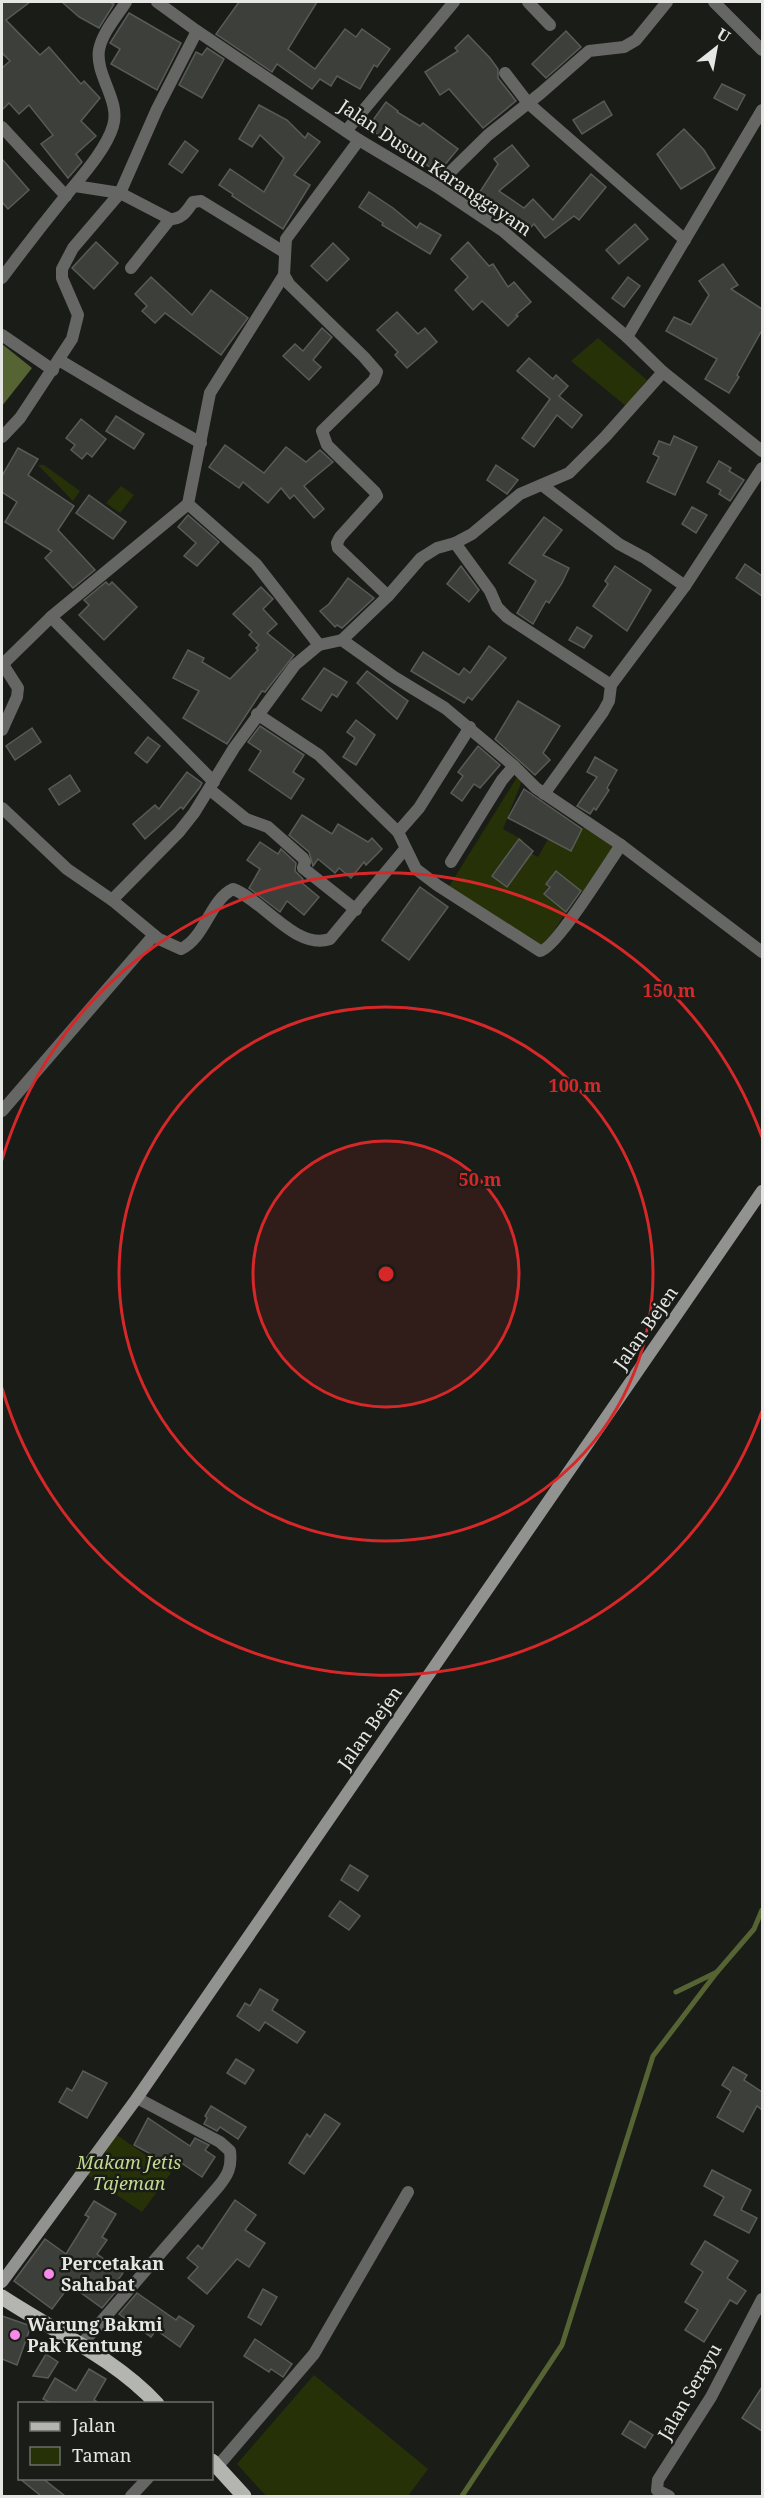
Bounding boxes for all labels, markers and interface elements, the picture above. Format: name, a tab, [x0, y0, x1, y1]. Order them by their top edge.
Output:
north arrow	[686, 18, 746, 78]
text: U	[713, 23, 735, 48]
street label: Jalan Dusun Karanggayam	[334, 93, 537, 241]
text: 150 m	[643, 978, 696, 1002]
text: 100 m	[549, 1073, 602, 1097]
text: 50 m	[459, 1167, 502, 1191]
centre of rings	[376, 1264, 396, 1284]
street label: Jalan Bejen	[607, 1281, 683, 1375]
street label: Jalan Bejen	[331, 1681, 407, 1775]
park label: Makam Jetis Tajeman	[76, 2150, 181, 2195]
place label: Percetakan Sahabat	[61, 2251, 164, 2296]
marker: Percetakan Sahabat	[42, 2267, 56, 2281]
place label: Warung Bakmi Pak Kentung	[27, 2312, 163, 2357]
marker: Warung Bakmi Pak Kentung	[8, 2328, 22, 2342]
street label: Jalan Serayu	[651, 2338, 727, 2445]
legend	[18, 2402, 213, 2480]
text: Jalan	[71, 2413, 116, 2437]
text: Taman	[72, 2443, 132, 2467]

